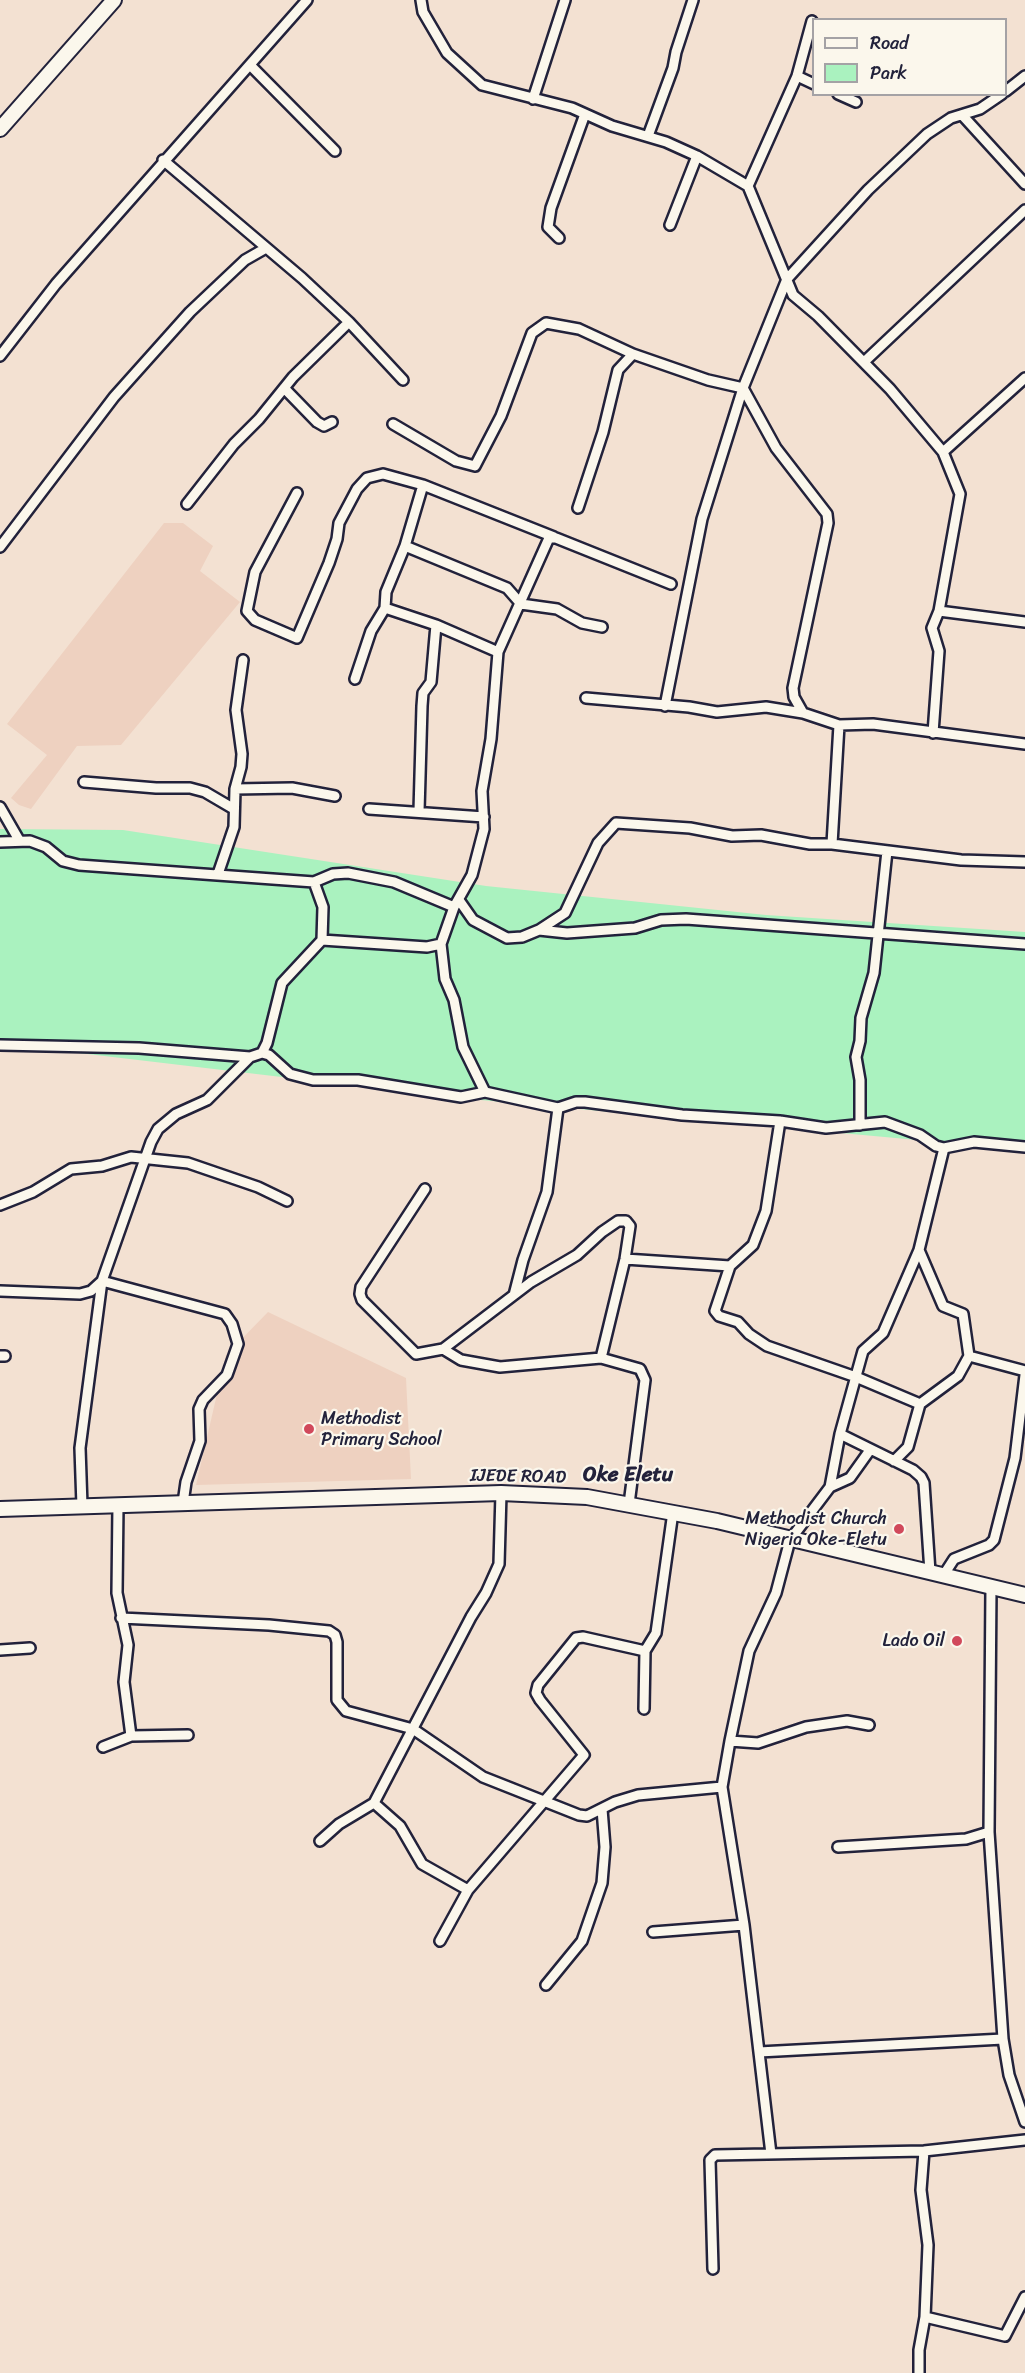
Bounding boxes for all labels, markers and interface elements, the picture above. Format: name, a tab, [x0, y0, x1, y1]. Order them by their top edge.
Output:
legend	[812, 18, 1007, 96]
text: Road	[870, 27, 909, 59]
text: Park	[870, 57, 907, 89]
place label: Methodist Primary School	[321, 1408, 442, 1450]
marker: Methodist Primary School	[302, 1422, 316, 1436]
district label: Oke Eletu	[583, 1463, 673, 1489]
street label: IJEDE ROAD	[470, 1465, 566, 1489]
place label: Methodist Church Nigeria Oke-Eletu	[745, 1508, 887, 1550]
marker: Methodist Church Nigeria Oke-Eletu	[892, 1522, 906, 1536]
place label: Lado Oil	[883, 1630, 945, 1652]
marker: Lado Oil	[950, 1634, 964, 1648]

